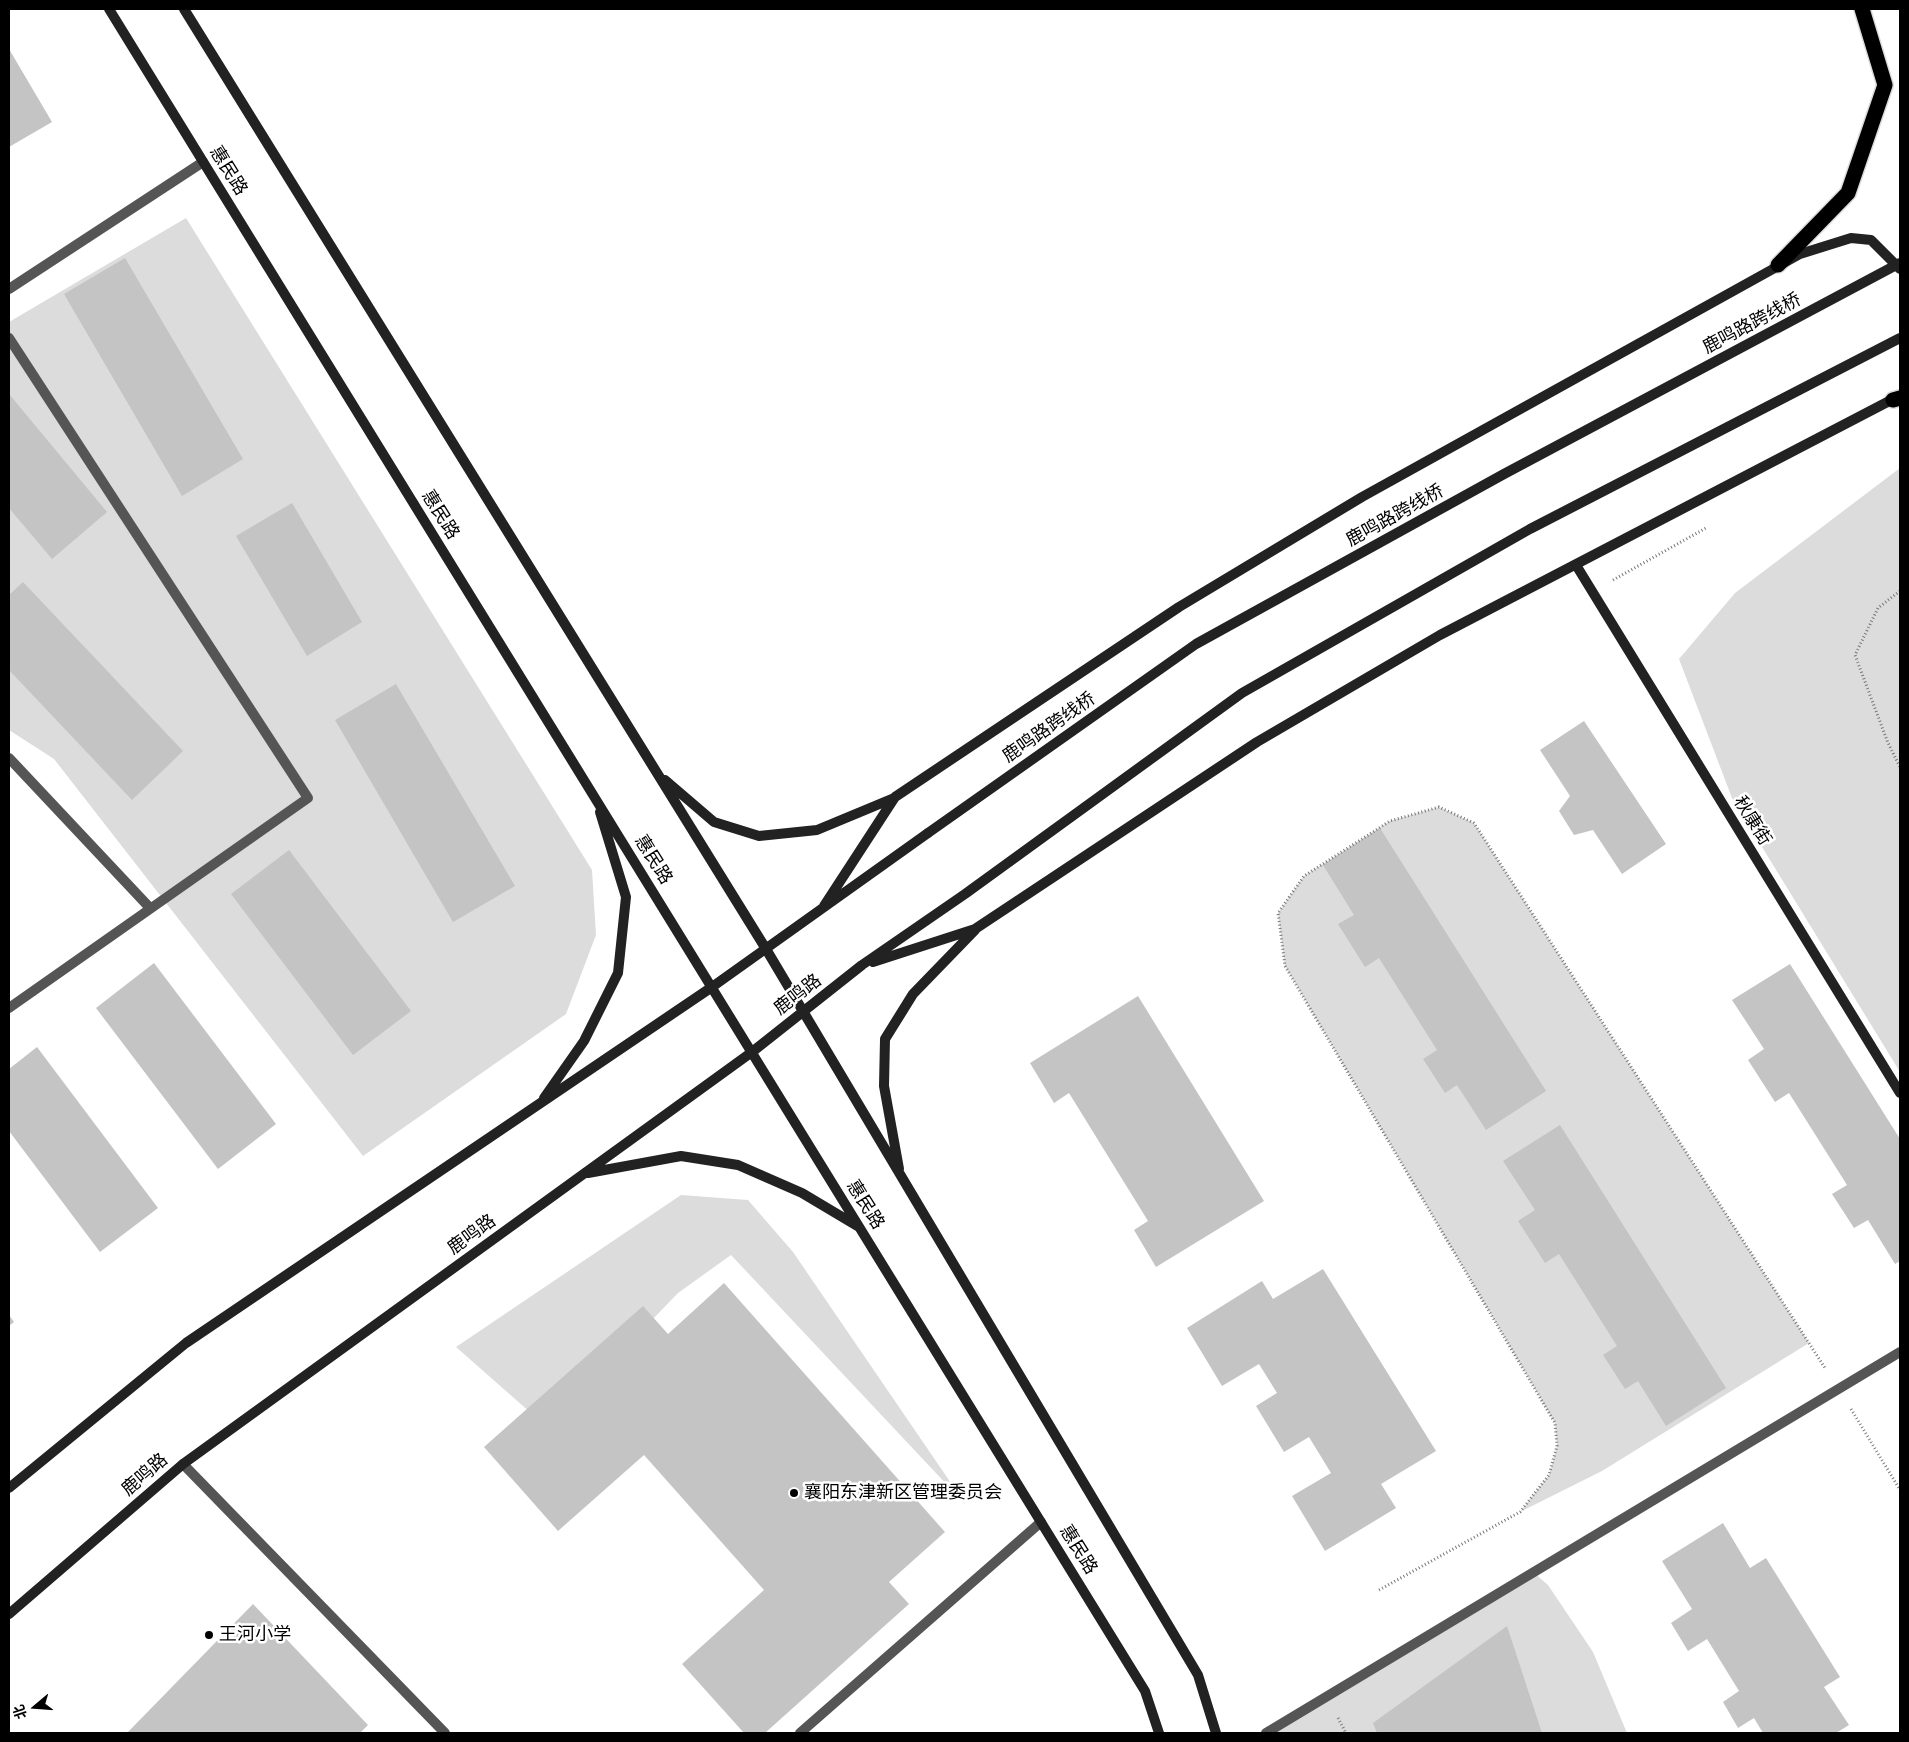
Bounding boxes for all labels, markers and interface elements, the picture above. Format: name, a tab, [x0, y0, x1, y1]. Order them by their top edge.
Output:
street label: 惠民路	[205, 142, 251, 200]
street label: 鹿鸣路跨线桥	[1699, 289, 1805, 359]
street label: 鹿鸣路跨线桥	[1343, 480, 1447, 552]
street label: 惠民路	[417, 486, 463, 544]
street label: 鹿鸣路跨线桥	[999, 688, 1099, 768]
street label: 秋康街	[1729, 792, 1775, 850]
street label: 惠民路	[630, 831, 676, 889]
street label: 鹿鸣路	[770, 970, 826, 1020]
street label: 惠民路	[842, 1176, 888, 1234]
street label: 鹿鸣路	[444, 1210, 500, 1260]
street label: 鹿鸣路	[118, 1449, 172, 1501]
place label: 襄阳东津新区管理委员会	[804, 1482, 1002, 1504]
marker: 襄阳东津新区管理委员会	[788, 1487, 800, 1499]
street label: 惠民路	[1055, 1521, 1101, 1579]
place label: 王河小学	[219, 1624, 291, 1646]
marker: 王河小学	[203, 1629, 215, 1641]
north arrow	[10, 1682, 60, 1732]
text: 北	[10, 1703, 31, 1721]

